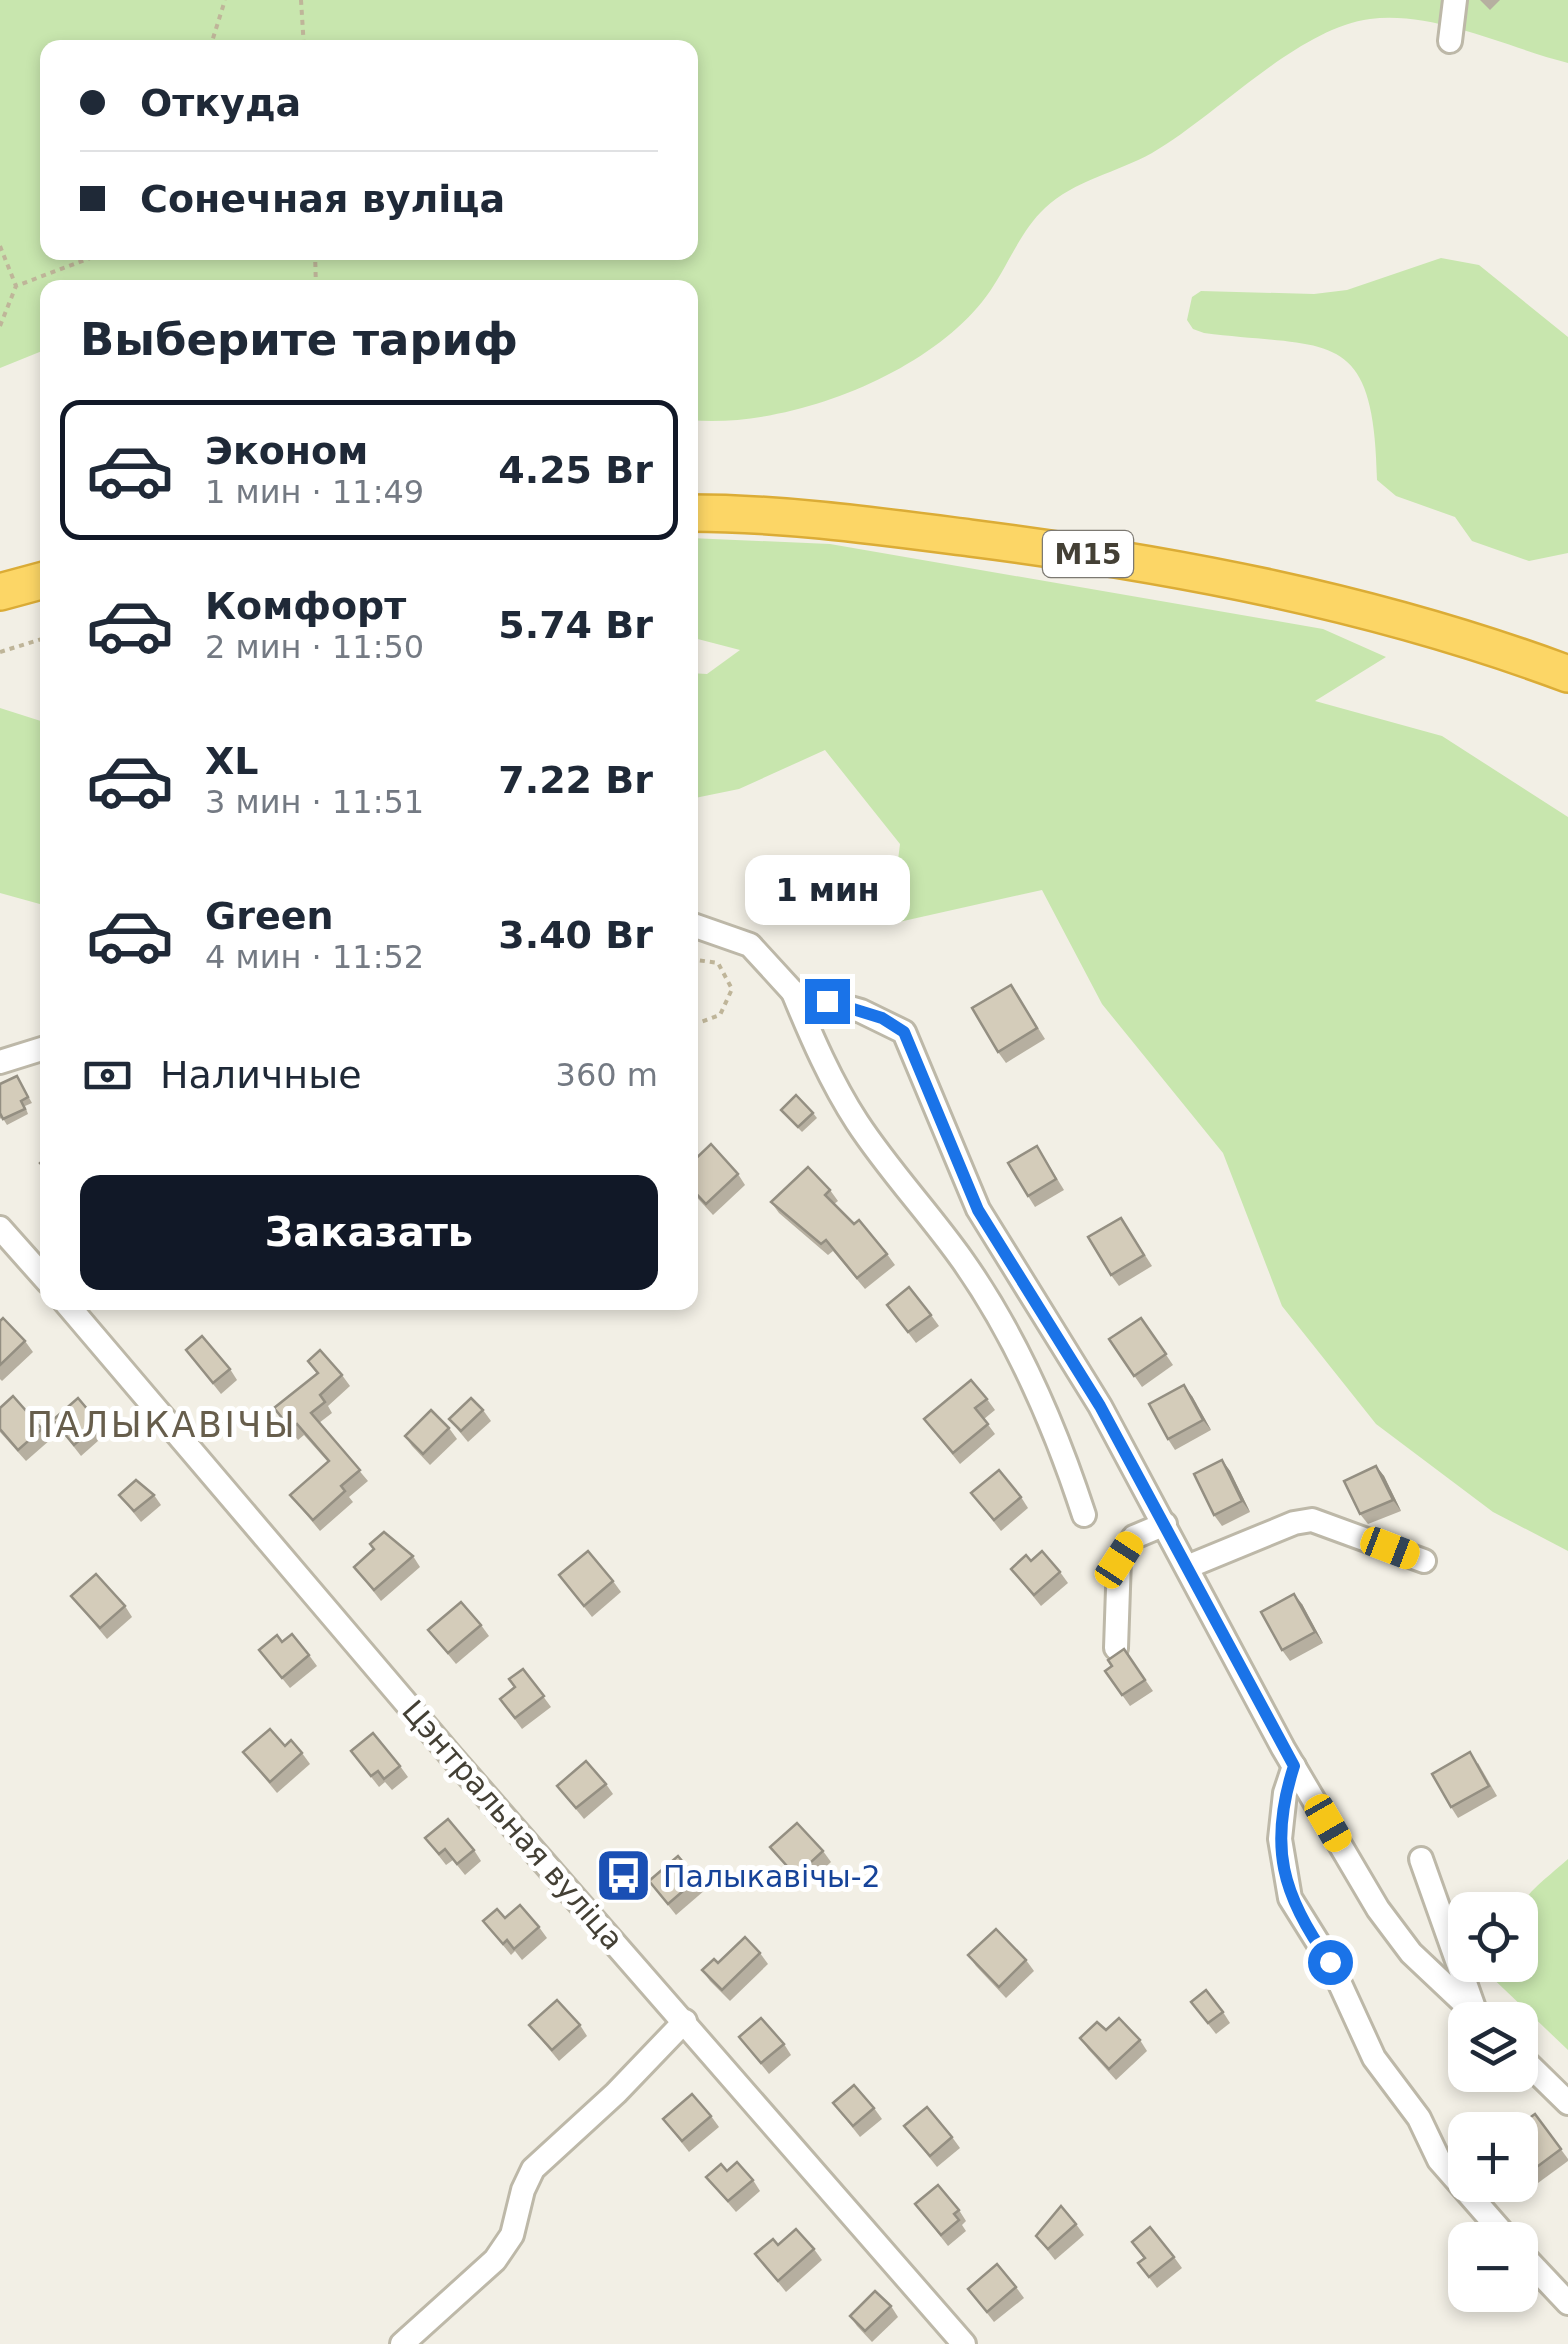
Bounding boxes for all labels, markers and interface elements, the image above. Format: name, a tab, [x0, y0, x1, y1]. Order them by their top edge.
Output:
text: Откуда	[140, 81, 301, 125]
text: Сонечная вуліца	[140, 177, 505, 221]
text: Выберите тариф	[80, 313, 518, 366]
icon: car	[85, 425, 175, 515]
text: Эконом	[205, 429, 368, 473]
text: 4.25 Br	[498, 448, 653, 492]
text: 1 мин · 11:49	[205, 473, 424, 511]
road number: М15	[1043, 531, 1133, 577]
icon: car	[85, 580, 175, 670]
text: Комфорт	[205, 584, 406, 628]
text: 5.74 Br	[498, 603, 653, 647]
text: 2 мин · 11:50	[205, 628, 424, 666]
icon: car	[85, 735, 175, 825]
text: XL	[205, 739, 259, 783]
text: 7.22 Br	[498, 758, 653, 802]
text: 3 мин · 11:51	[205, 783, 424, 821]
callout: 1 мин	[744, 856, 910, 926]
text: 1 мин	[775, 871, 880, 909]
icon: car	[85, 890, 175, 980]
text: Green	[205, 894, 334, 938]
text: 3.40 Br	[498, 913, 653, 957]
text: 4 мин · 11:52	[205, 938, 424, 976]
route end	[805, 979, 850, 1024]
icon: cash	[80, 1048, 135, 1103]
text: Наличные	[160, 1053, 362, 1097]
text: 360 m	[556, 1056, 658, 1094]
button: Заказать	[80, 1175, 658, 1290]
district label: ПАЛЫКАВІЧЫ	[27, 1405, 297, 1445]
car	[1357, 1523, 1423, 1573]
car	[1090, 1527, 1148, 1593]
street label: Цэнтральная вуліца	[395, 1693, 631, 1957]
car	[1300, 1790, 1356, 1856]
bus stop icon: Палыкавічы-2	[594, 1846, 654, 1906]
place label: Палыкавічы-2	[663, 1859, 881, 1894]
map controls	[1448, 1892, 1538, 2312]
button: locate	[1448, 1892, 1538, 1982]
route start	[1308, 1940, 1353, 1985]
button: layers	[1448, 2002, 1538, 2092]
button: +	[1448, 2112, 1538, 2202]
button: −	[1448, 2222, 1538, 2312]

